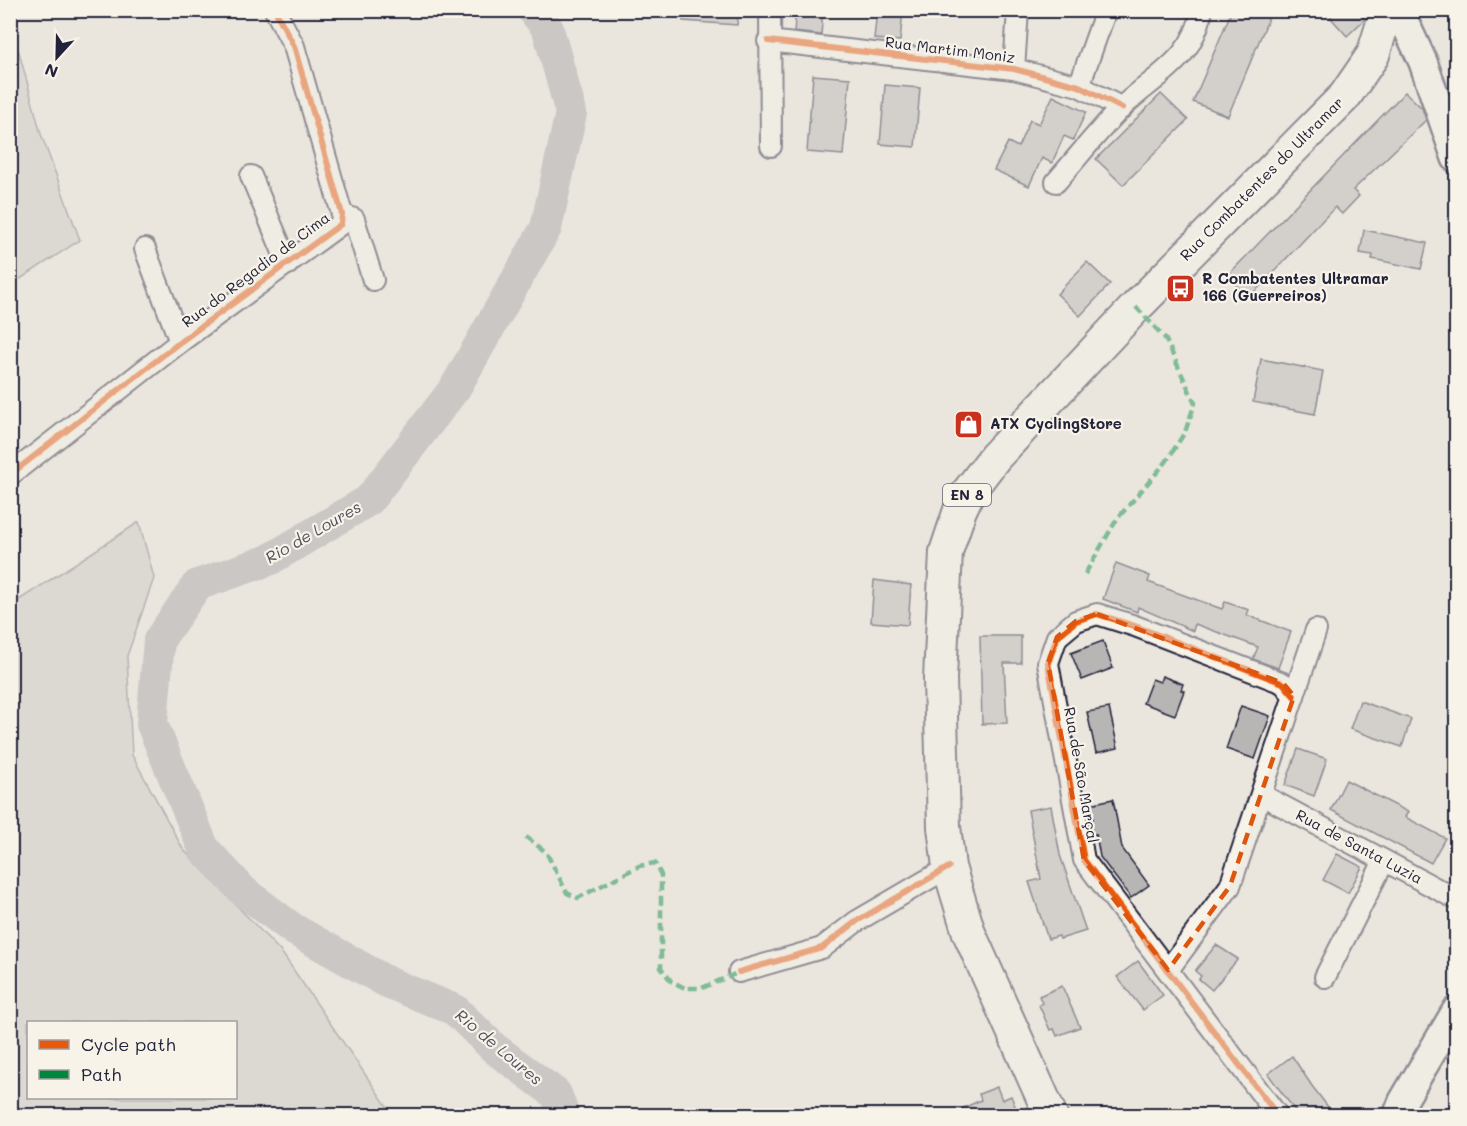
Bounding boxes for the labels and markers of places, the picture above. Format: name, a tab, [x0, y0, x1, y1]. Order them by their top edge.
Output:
place label: R Combatentes Ultramar 166 (Guerreiros)	[1202, 268, 1389, 305]
bus stop icon: R Combatentes Ultramar 166 (Guerreiros)	[1165, 272, 1197, 304]
shop icon: ATX CyclingStore	[953, 408, 985, 440]
place label: ATX CyclingStore	[990, 413, 1122, 433]

